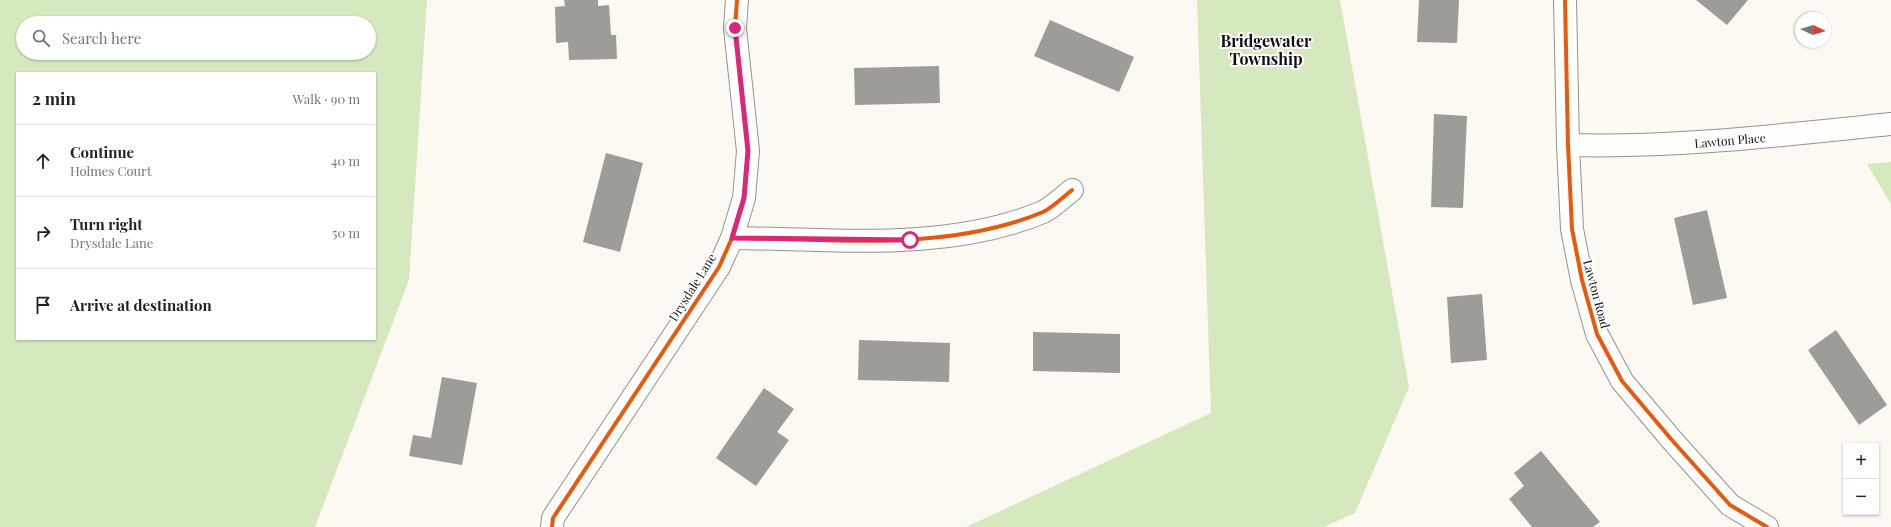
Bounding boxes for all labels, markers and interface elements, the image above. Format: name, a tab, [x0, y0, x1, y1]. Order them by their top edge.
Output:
north arrow	[1795, 12, 1831, 48]
search box	[16, 16, 376, 60]
route end	[726, 19, 744, 37]
icon: search	[30, 27, 52, 49]
text: Search here	[62, 28, 141, 48]
district label: Bridgewater Township	[1220, 30, 1312, 69]
text: 2 min	[32, 87, 76, 109]
text: Walk · 90 m	[293, 90, 360, 107]
street label: Lawton Place	[1694, 129, 1766, 151]
text: Continue	[70, 142, 134, 162]
icon: ahead	[32, 150, 54, 172]
text: 40 m	[331, 152, 360, 169]
text: Holmes Court	[70, 162, 152, 179]
text: Turn right	[70, 214, 143, 234]
icon: right	[32, 222, 54, 244]
text: 50 m	[332, 224, 360, 241]
route start	[901, 231, 919, 249]
text: Drysdale Lane	[70, 234, 153, 251]
street label: Drysdale Lane	[665, 250, 719, 324]
street label: Lawton Road	[1580, 258, 1614, 330]
icon: arrive	[32, 294, 54, 316]
text: Arrive at destination	[70, 295, 212, 315]
map controls	[1843, 443, 1879, 515]
button: +	[1843, 443, 1879, 479]
button: −	[1843, 479, 1879, 515]

